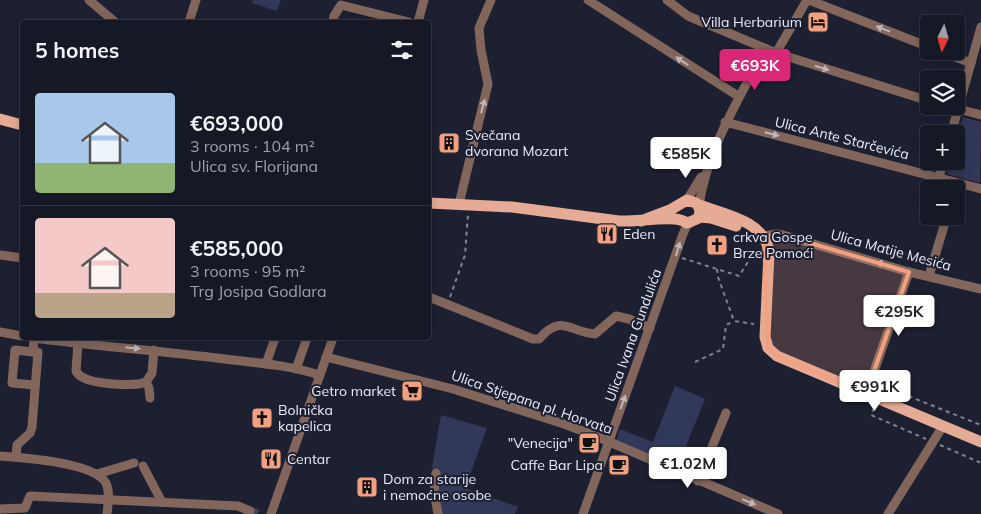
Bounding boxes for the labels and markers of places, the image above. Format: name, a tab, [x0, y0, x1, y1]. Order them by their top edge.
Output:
hotel icon: Villa Herbarium	[806, 10, 830, 34]
place label: Villa Herbarium	[701, 13, 802, 31]
pin: €693K	[720, 48, 790, 91]
place label: Svečana dvorana Mozart	[465, 126, 568, 160]
building icon: Svečana dvorana Mozart	[437, 131, 461, 155]
pin: €585K	[651, 136, 721, 179]
restaurant icon: Eden	[595, 222, 619, 246]
place label: Eden	[623, 225, 655, 243]
place label: crkva Gospe Brze Pomoći	[733, 228, 813, 262]
church icon: crkva Gospe Brze Pomoći	[705, 233, 729, 257]
pin: €295K	[864, 294, 934, 337]
pin: €991K	[840, 370, 910, 412]
supermarket icon: Getro market	[400, 379, 424, 403]
place label: Getro market	[311, 382, 396, 400]
place label: Bolnička kapelica	[278, 401, 333, 435]
church icon: Bolnička kapelica	[250, 406, 274, 430]
cafe icon: "Venecija"	[577, 431, 601, 455]
place label: "Venecija"	[508, 434, 573, 452]
pin: €1.02M	[647, 446, 729, 489]
restaurant icon: Centar	[259, 447, 283, 471]
place label: Centar	[287, 450, 331, 468]
cafe icon: Caffe Bar Lipa	[607, 453, 631, 477]
place label: Caffe Bar Lipa	[511, 456, 603, 474]
place label: Dom za starije i nemoćne osobe	[383, 470, 491, 504]
building icon: Dom za starije i nemoćne osobe	[355, 475, 379, 499]

